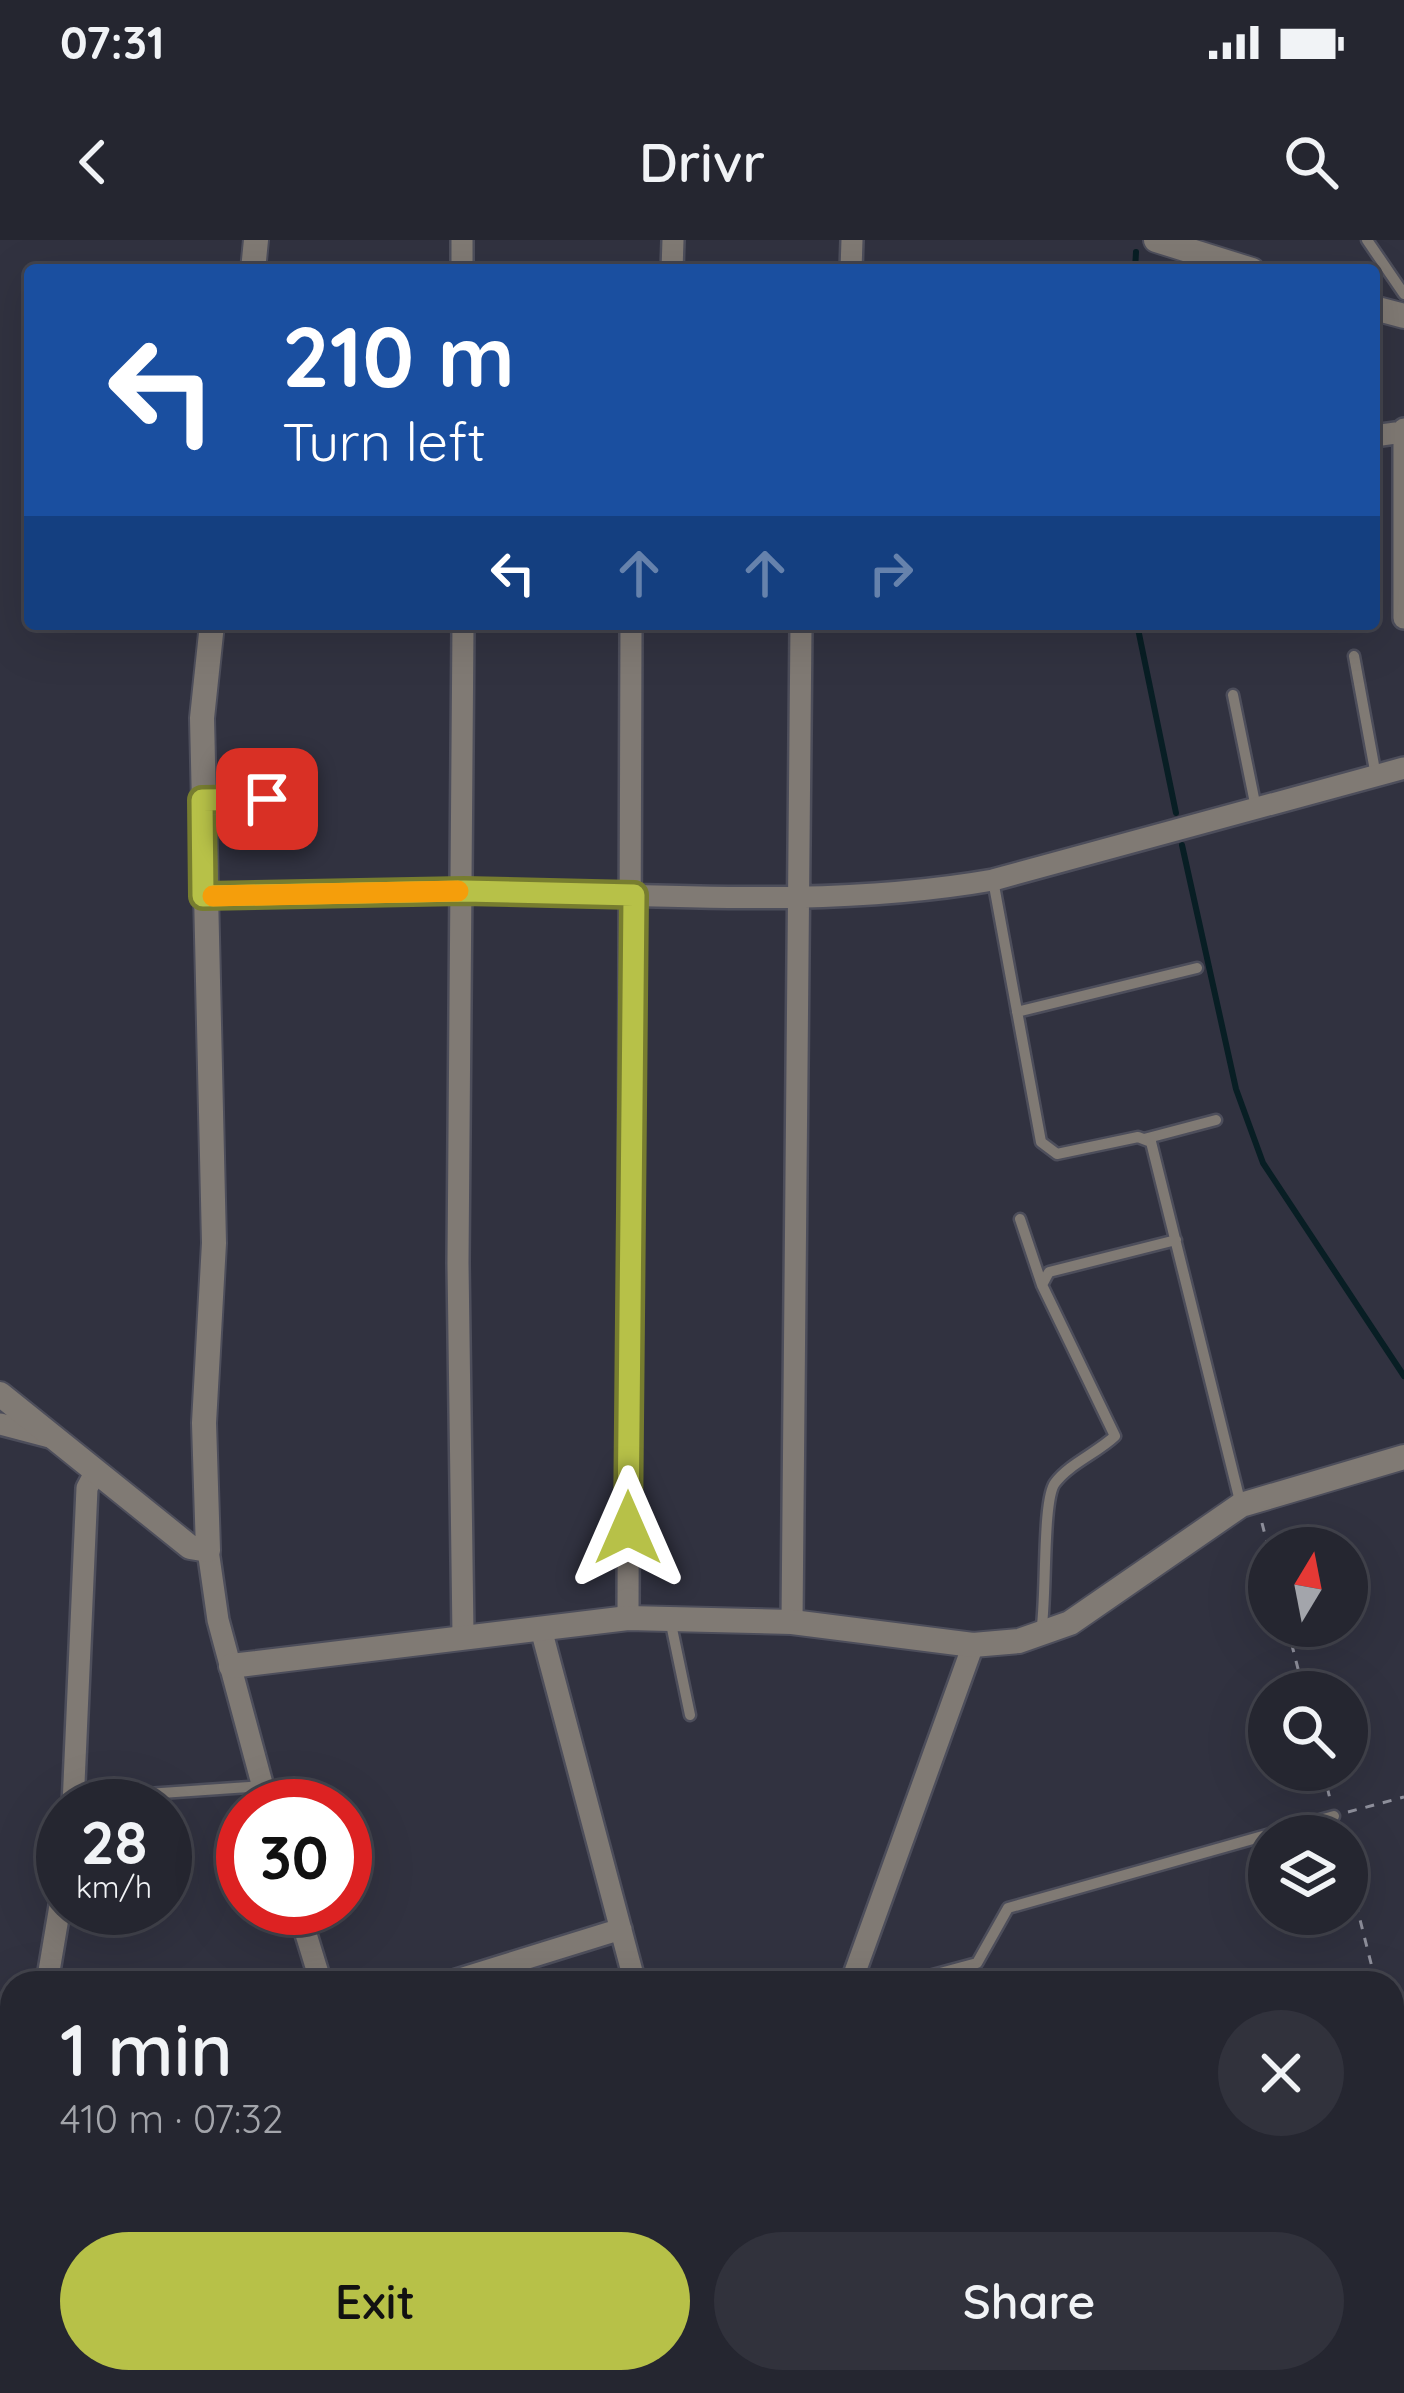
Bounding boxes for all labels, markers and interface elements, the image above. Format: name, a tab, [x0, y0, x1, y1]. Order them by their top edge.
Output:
text: 07:31	[60, 14, 165, 70]
text: Drivr	[639, 128, 765, 196]
icon: back	[60, 129, 126, 195]
icon: search	[1278, 129, 1344, 195]
text: 210 m	[282, 303, 515, 408]
icon: left	[84, 312, 240, 468]
text: Turn left	[282, 407, 486, 475]
icon: left	[480, 540, 546, 606]
icon: ahead	[606, 540, 672, 606]
icon: ahead	[732, 540, 798, 606]
icon: right	[858, 540, 924, 606]
pin	[216, 748, 318, 850]
icon: arrive	[234, 766, 300, 832]
position arrow	[565, 1465, 691, 1591]
north arrow	[1248, 1527, 1368, 1647]
map controls	[1248, 1527, 1368, 1935]
button: search	[1248, 1671, 1368, 1791]
speed limit sign: 30	[216, 1779, 372, 1935]
text: 28	[80, 1804, 148, 1879]
button: layers	[1248, 1815, 1368, 1935]
text: km/h	[76, 1868, 152, 1906]
text: 1 min	[60, 2004, 233, 2094]
button: close	[1218, 2010, 1344, 2136]
text: 410 m · 07:32	[60, 2094, 283, 2143]
button: Exit	[60, 2232, 690, 2370]
button: Share	[714, 2232, 1344, 2370]

